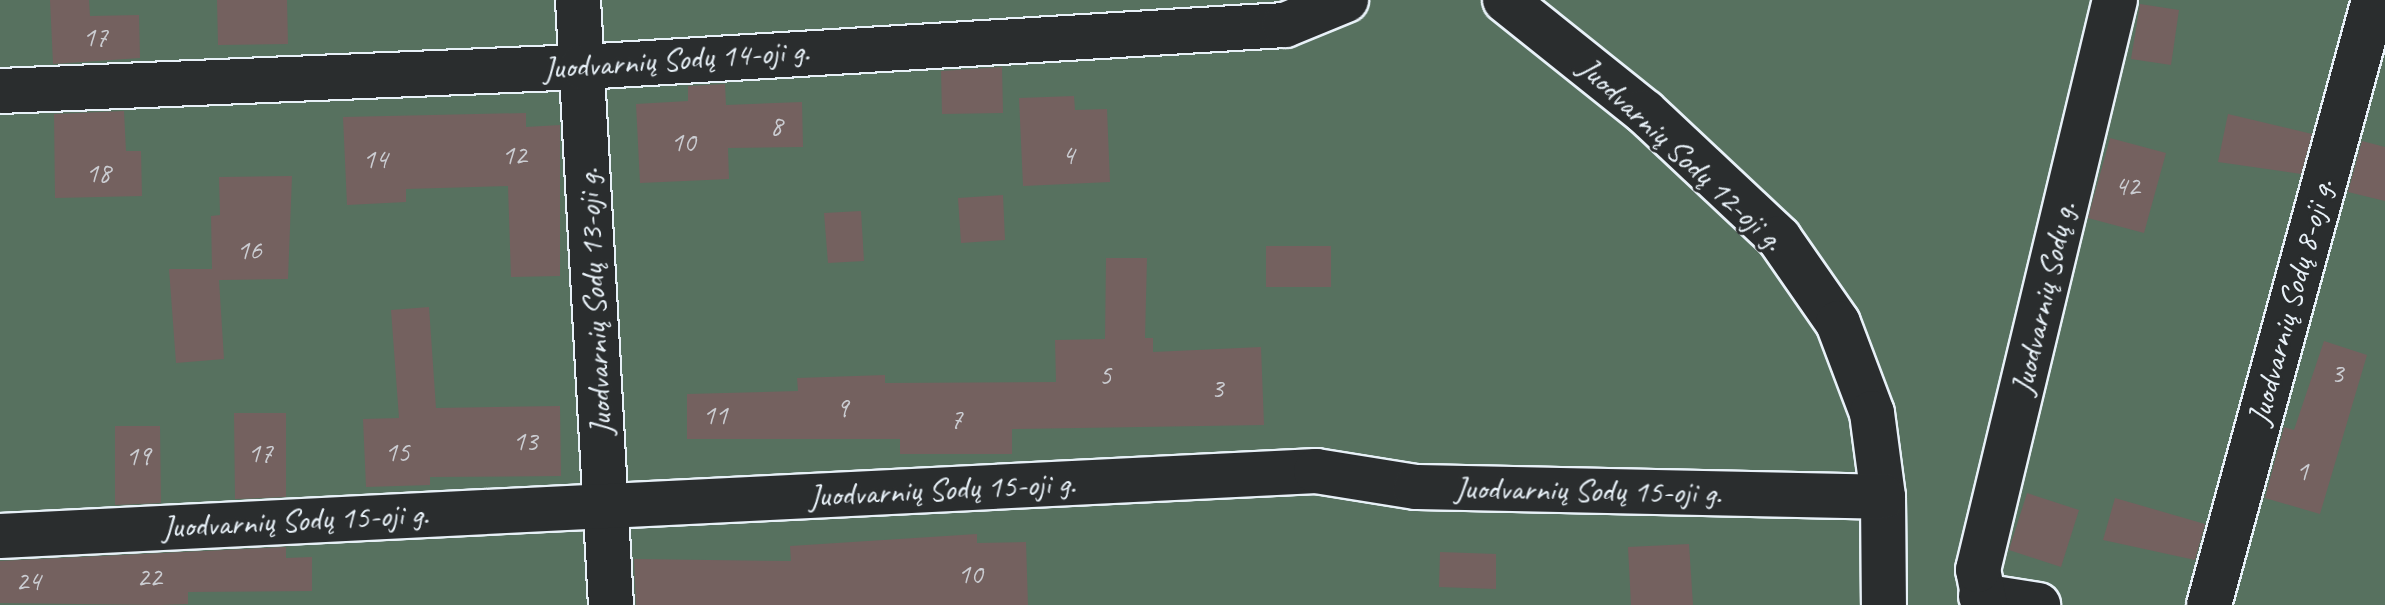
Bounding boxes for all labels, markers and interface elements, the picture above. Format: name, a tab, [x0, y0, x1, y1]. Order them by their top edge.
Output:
house number: 17	[82, 20, 108, 54]
street label: Juodvarnių Sodų 14-oji g.	[541, 32, 811, 88]
street label: Juodvarnių Sodų 12-oji g.	[1570, 49, 1792, 259]
house number: 8	[770, 109, 782, 143]
house number: 10	[670, 125, 696, 159]
house number: 12	[501, 138, 527, 172]
house number: 4	[1062, 138, 1074, 172]
house number: 14	[362, 142, 388, 176]
house number: 18	[85, 156, 111, 190]
street label: Juodvarnių Sodų 13-oji g.	[569, 168, 621, 436]
house number: 42	[2114, 169, 2140, 203]
street label: Juodvarnių Sodų 8-oji g.	[2240, 175, 2342, 429]
street label: Juodvarnių Sodų g.	[2003, 198, 2085, 398]
house number: 16	[236, 233, 262, 267]
house number: 3	[2331, 356, 2343, 390]
house number: 5	[1099, 358, 1111, 392]
house number: 3	[1211, 371, 1223, 405]
house number: 9	[836, 391, 848, 425]
house number: 11	[702, 398, 728, 432]
house number: 7	[950, 402, 962, 436]
house number: 13	[512, 424, 538, 458]
house number: 15	[384, 435, 410, 469]
house number: 17	[247, 436, 273, 470]
house number: 19	[125, 439, 151, 473]
house number: 1	[2296, 454, 2308, 488]
street label: Juodvarnių Sodų 15-oji g.	[808, 464, 1076, 516]
street label: Juodvarnių Sodų 15-oji g.	[1454, 469, 1722, 513]
street label: Juodvarnių Sodų 15-oji g.	[161, 495, 429, 547]
house number: 10	[957, 557, 983, 591]
house number: 22	[136, 560, 162, 594]
house number: 24	[15, 564, 41, 598]

